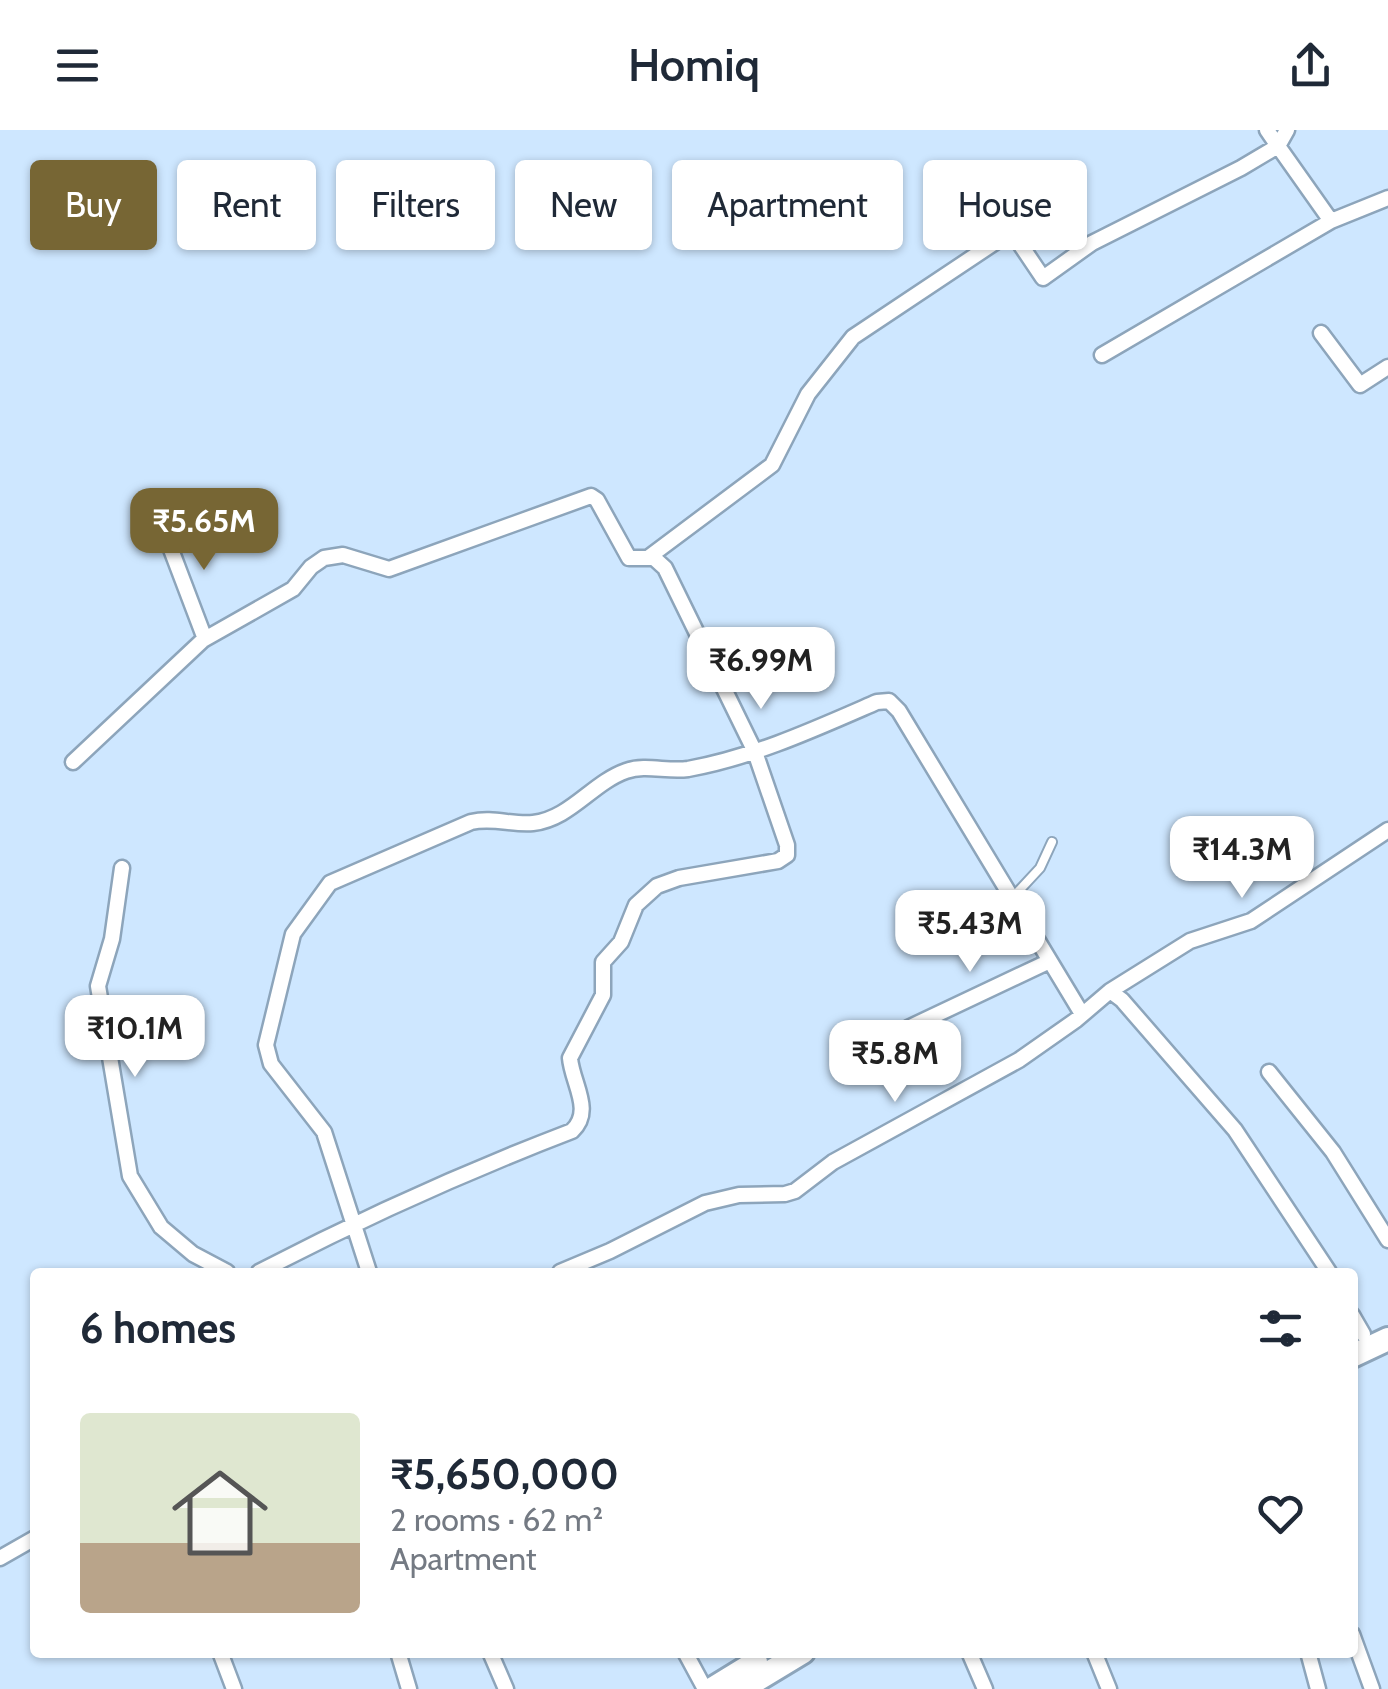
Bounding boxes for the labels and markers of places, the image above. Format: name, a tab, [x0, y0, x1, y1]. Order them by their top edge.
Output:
pin: ₹5.65M	[123, 488, 285, 573]
pin: ₹6.99M	[680, 627, 842, 712]
pin: ₹14.3M	[1161, 816, 1323, 901]
pin: ₹5.43M	[889, 890, 1051, 975]
pin: ₹10.1M	[54, 995, 216, 1080]
pin: ₹5.8M	[825, 1020, 965, 1105]

